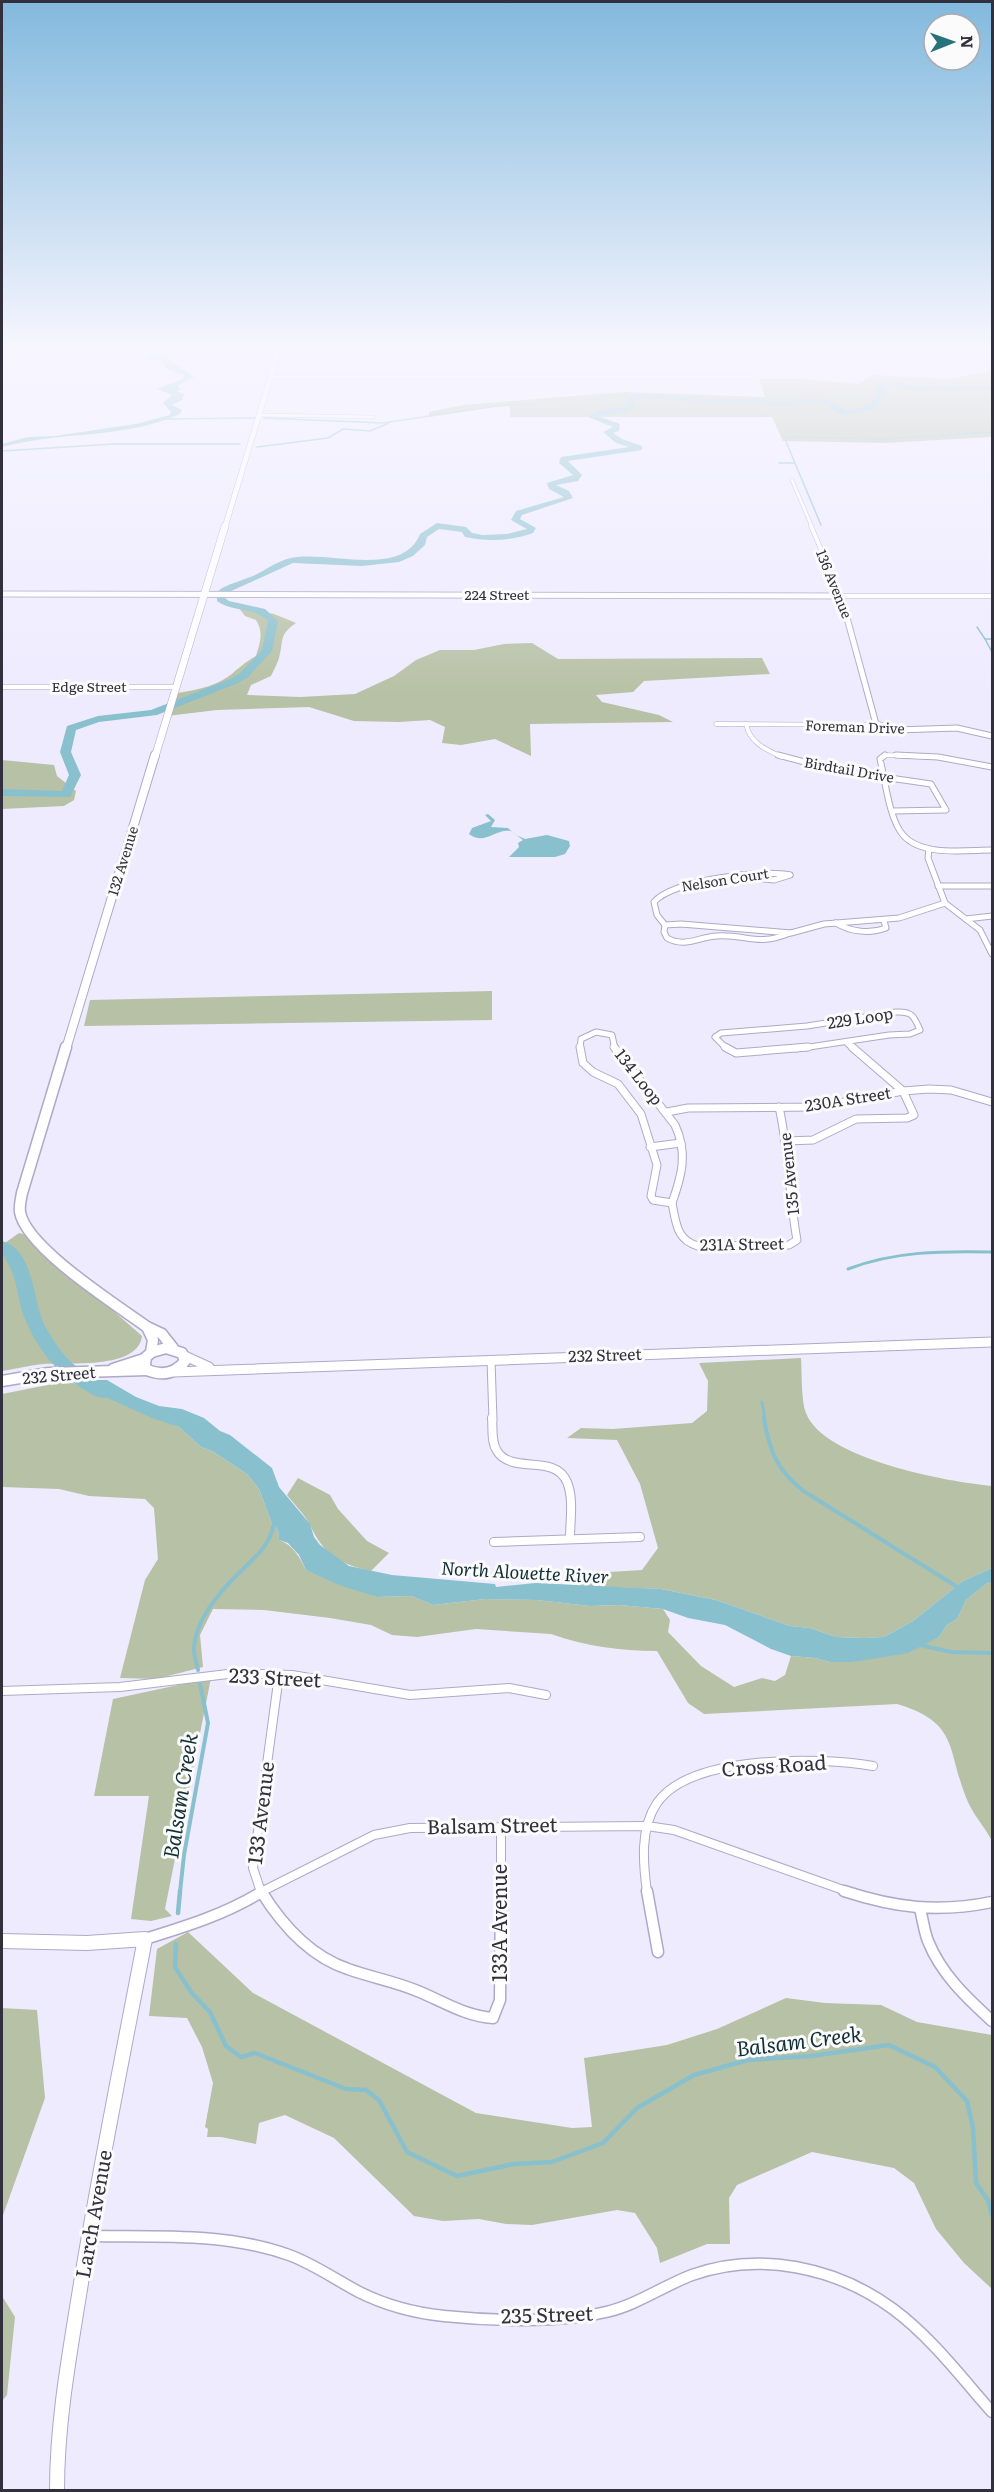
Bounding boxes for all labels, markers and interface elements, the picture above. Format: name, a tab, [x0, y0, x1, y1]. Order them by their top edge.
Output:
north arrow	[922, 12, 982, 72]
text: N	[956, 35, 980, 49]
street label: 136 Avenue	[812, 546, 858, 621]
street label: 224 Street	[465, 584, 530, 604]
street label: Edge Street	[51, 676, 127, 696]
street label: Foreman Drive	[805, 714, 905, 738]
street label: Birdtail Drive	[803, 751, 896, 787]
street label: 132 Avenue	[102, 823, 142, 898]
street label: Nelson Court	[680, 862, 770, 896]
street label: 229 Loop	[825, 1000, 895, 1034]
street label: 134 Loop	[610, 1043, 670, 1110]
street label: 230A Street	[803, 1079, 893, 1117]
street label: 135 Avenue	[772, 1132, 804, 1216]
street label: 231A Street	[700, 1230, 785, 1256]
street label: 232 Street	[568, 1341, 643, 1367]
street label: 232 Street	[21, 1359, 97, 1389]
water label: North Alouette River	[440, 1554, 610, 1589]
street label: 233 Street	[228, 1659, 322, 1693]
water label: Balsam Creek	[153, 1730, 204, 1861]
street label: Cross Road	[720, 1745, 827, 1783]
street label: 133 Avenue	[238, 1760, 280, 1866]
street label: Balsam Street	[426, 1808, 558, 1840]
street label: 133A Avenue	[483, 1864, 513, 1982]
water label: Balsam Creek	[734, 2016, 864, 2063]
street label: Larch Avenue	[66, 2147, 118, 2280]
street label: 235 Street	[500, 2296, 594, 2330]

